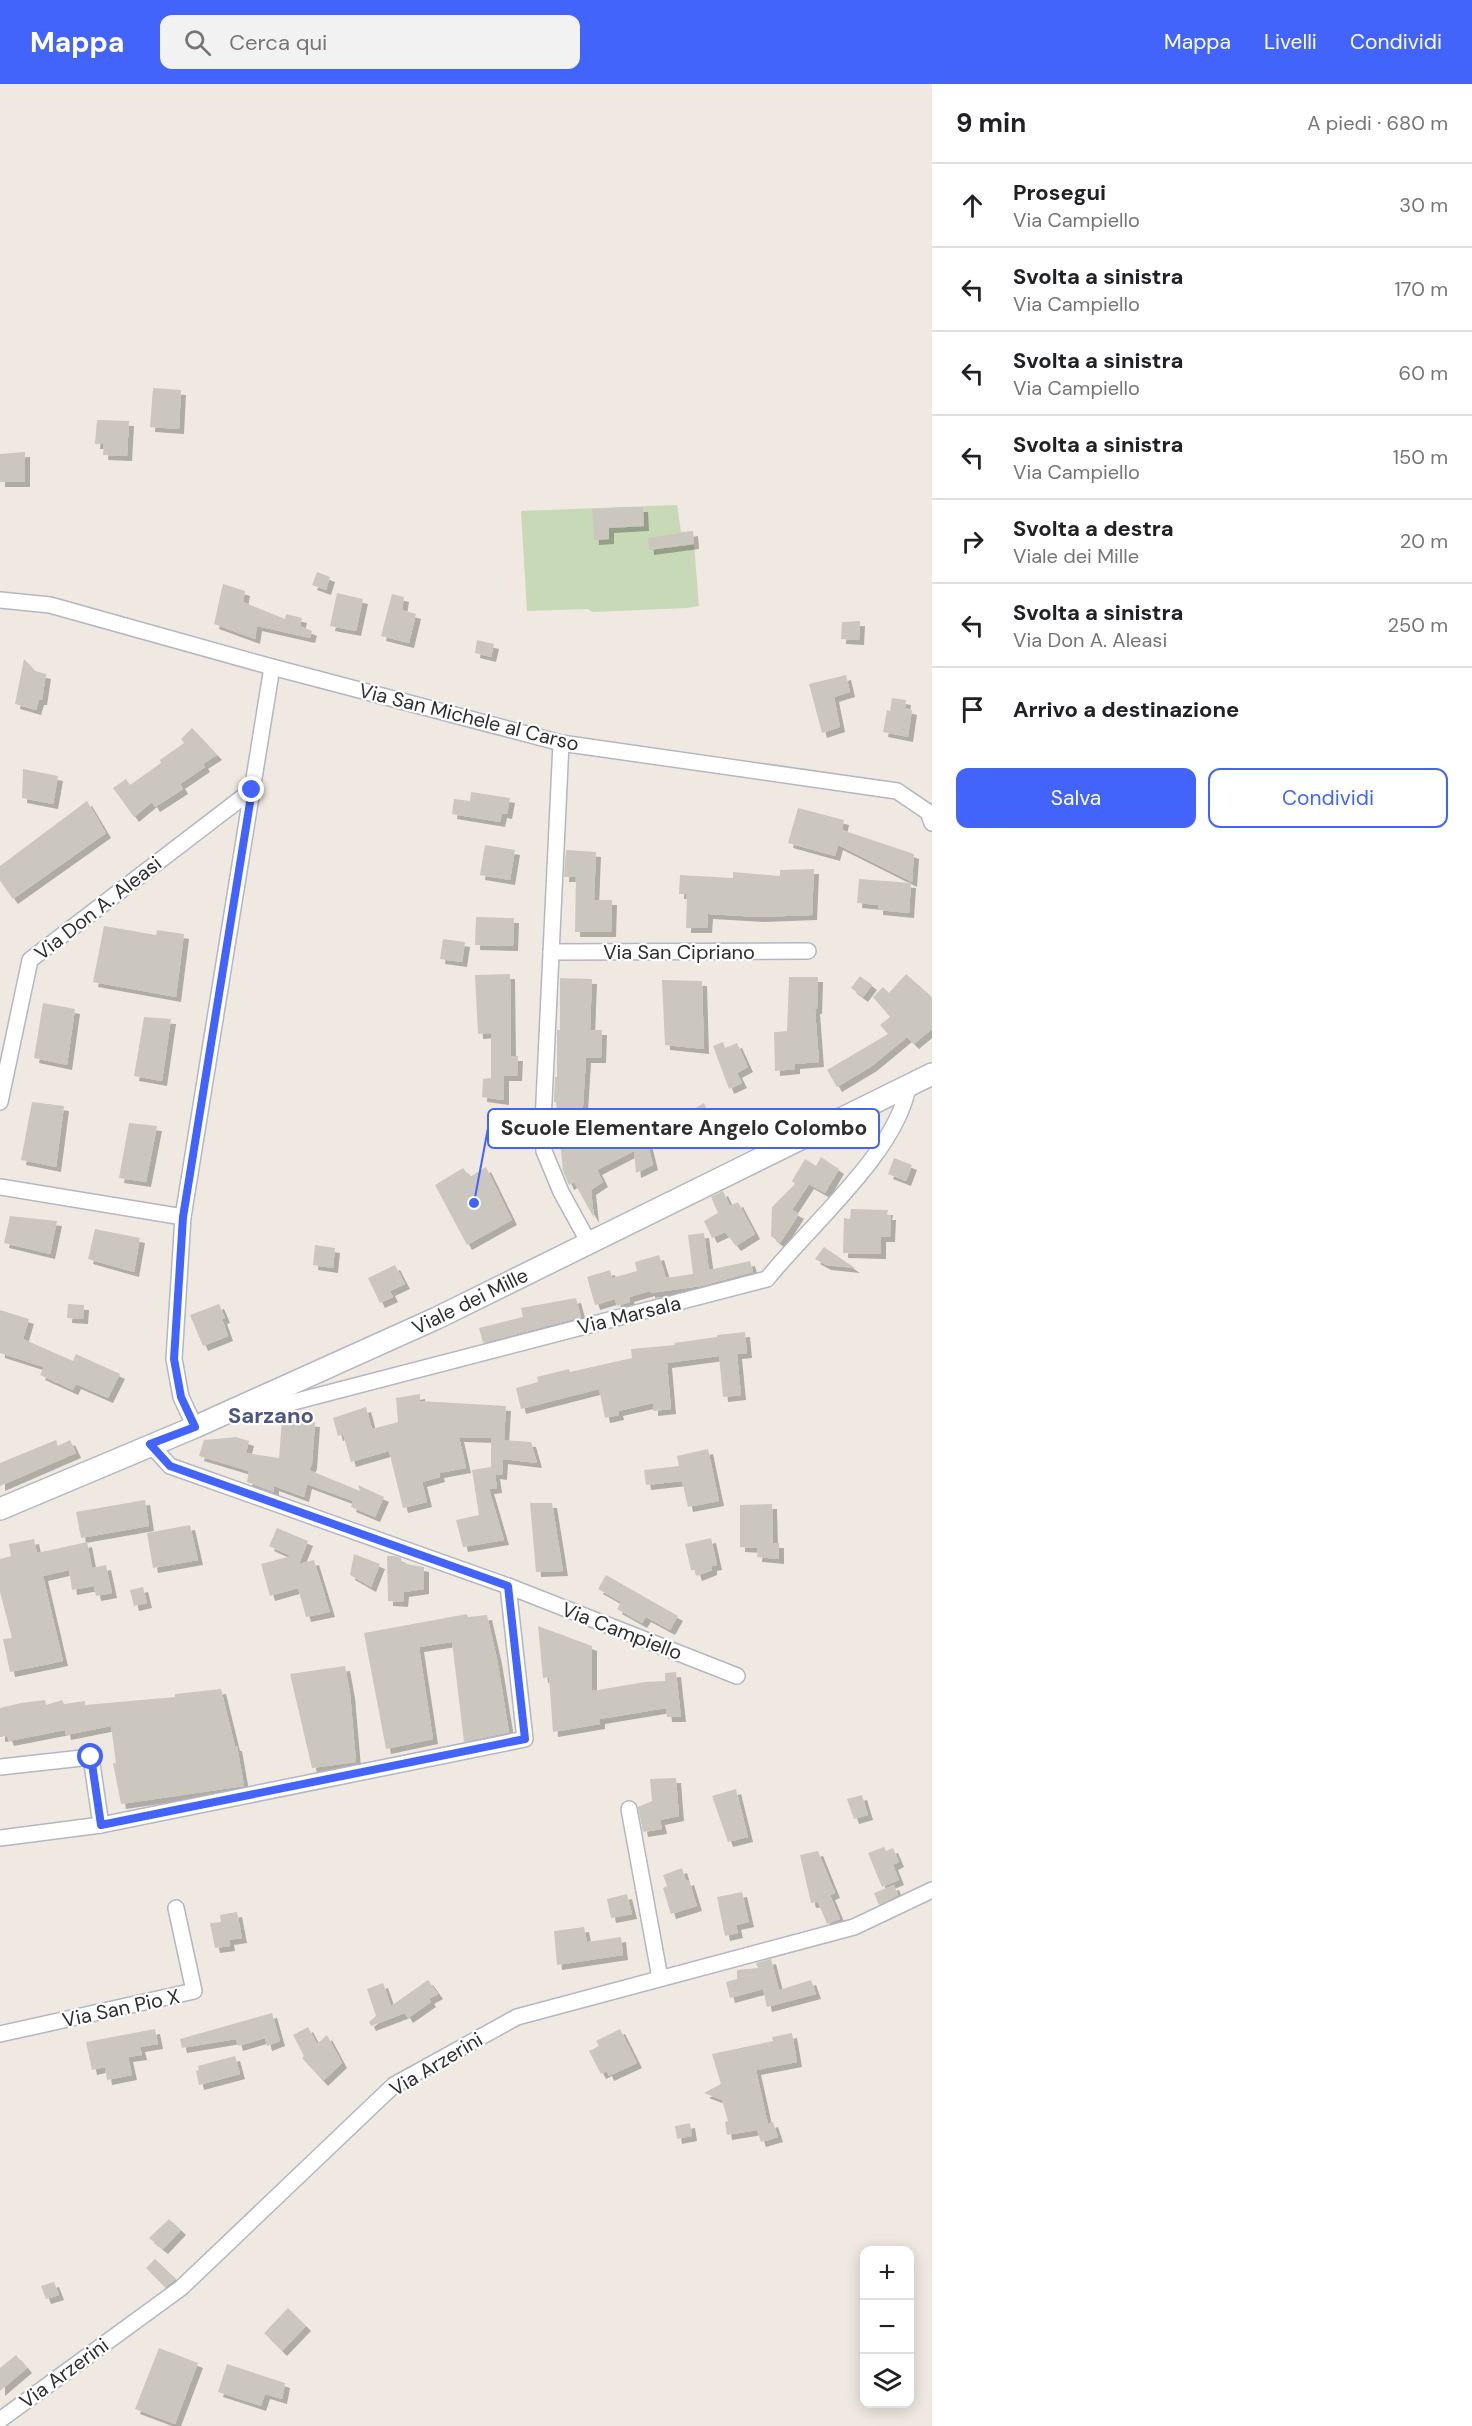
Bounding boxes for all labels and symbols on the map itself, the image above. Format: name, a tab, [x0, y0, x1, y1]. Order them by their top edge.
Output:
street label: Via San Michele al Carso	[356, 677, 582, 757]
route end	[238, 776, 264, 802]
street label: Via Don A. Aleasi	[29, 850, 167, 966]
street label: Via San Cipriano	[603, 939, 755, 965]
callout: Scuole Elementare Angelo Colombo	[488, 1109, 879, 1148]
text: Scuole Elementare Angelo Colombo	[501, 1114, 867, 1142]
street label: Viale dei Mille	[408, 1262, 532, 1340]
street label: Via Marsala	[575, 1290, 683, 1340]
district label: Sarzano	[228, 1401, 314, 1430]
street label: Via Campiello	[558, 1596, 686, 1666]
route start	[77, 1743, 103, 1769]
street label: Via San Pio X	[60, 1983, 182, 2033]
street label: Via Arzerini	[385, 2026, 487, 2102]
street label: Via Arzerini	[14, 2332, 114, 2414]

